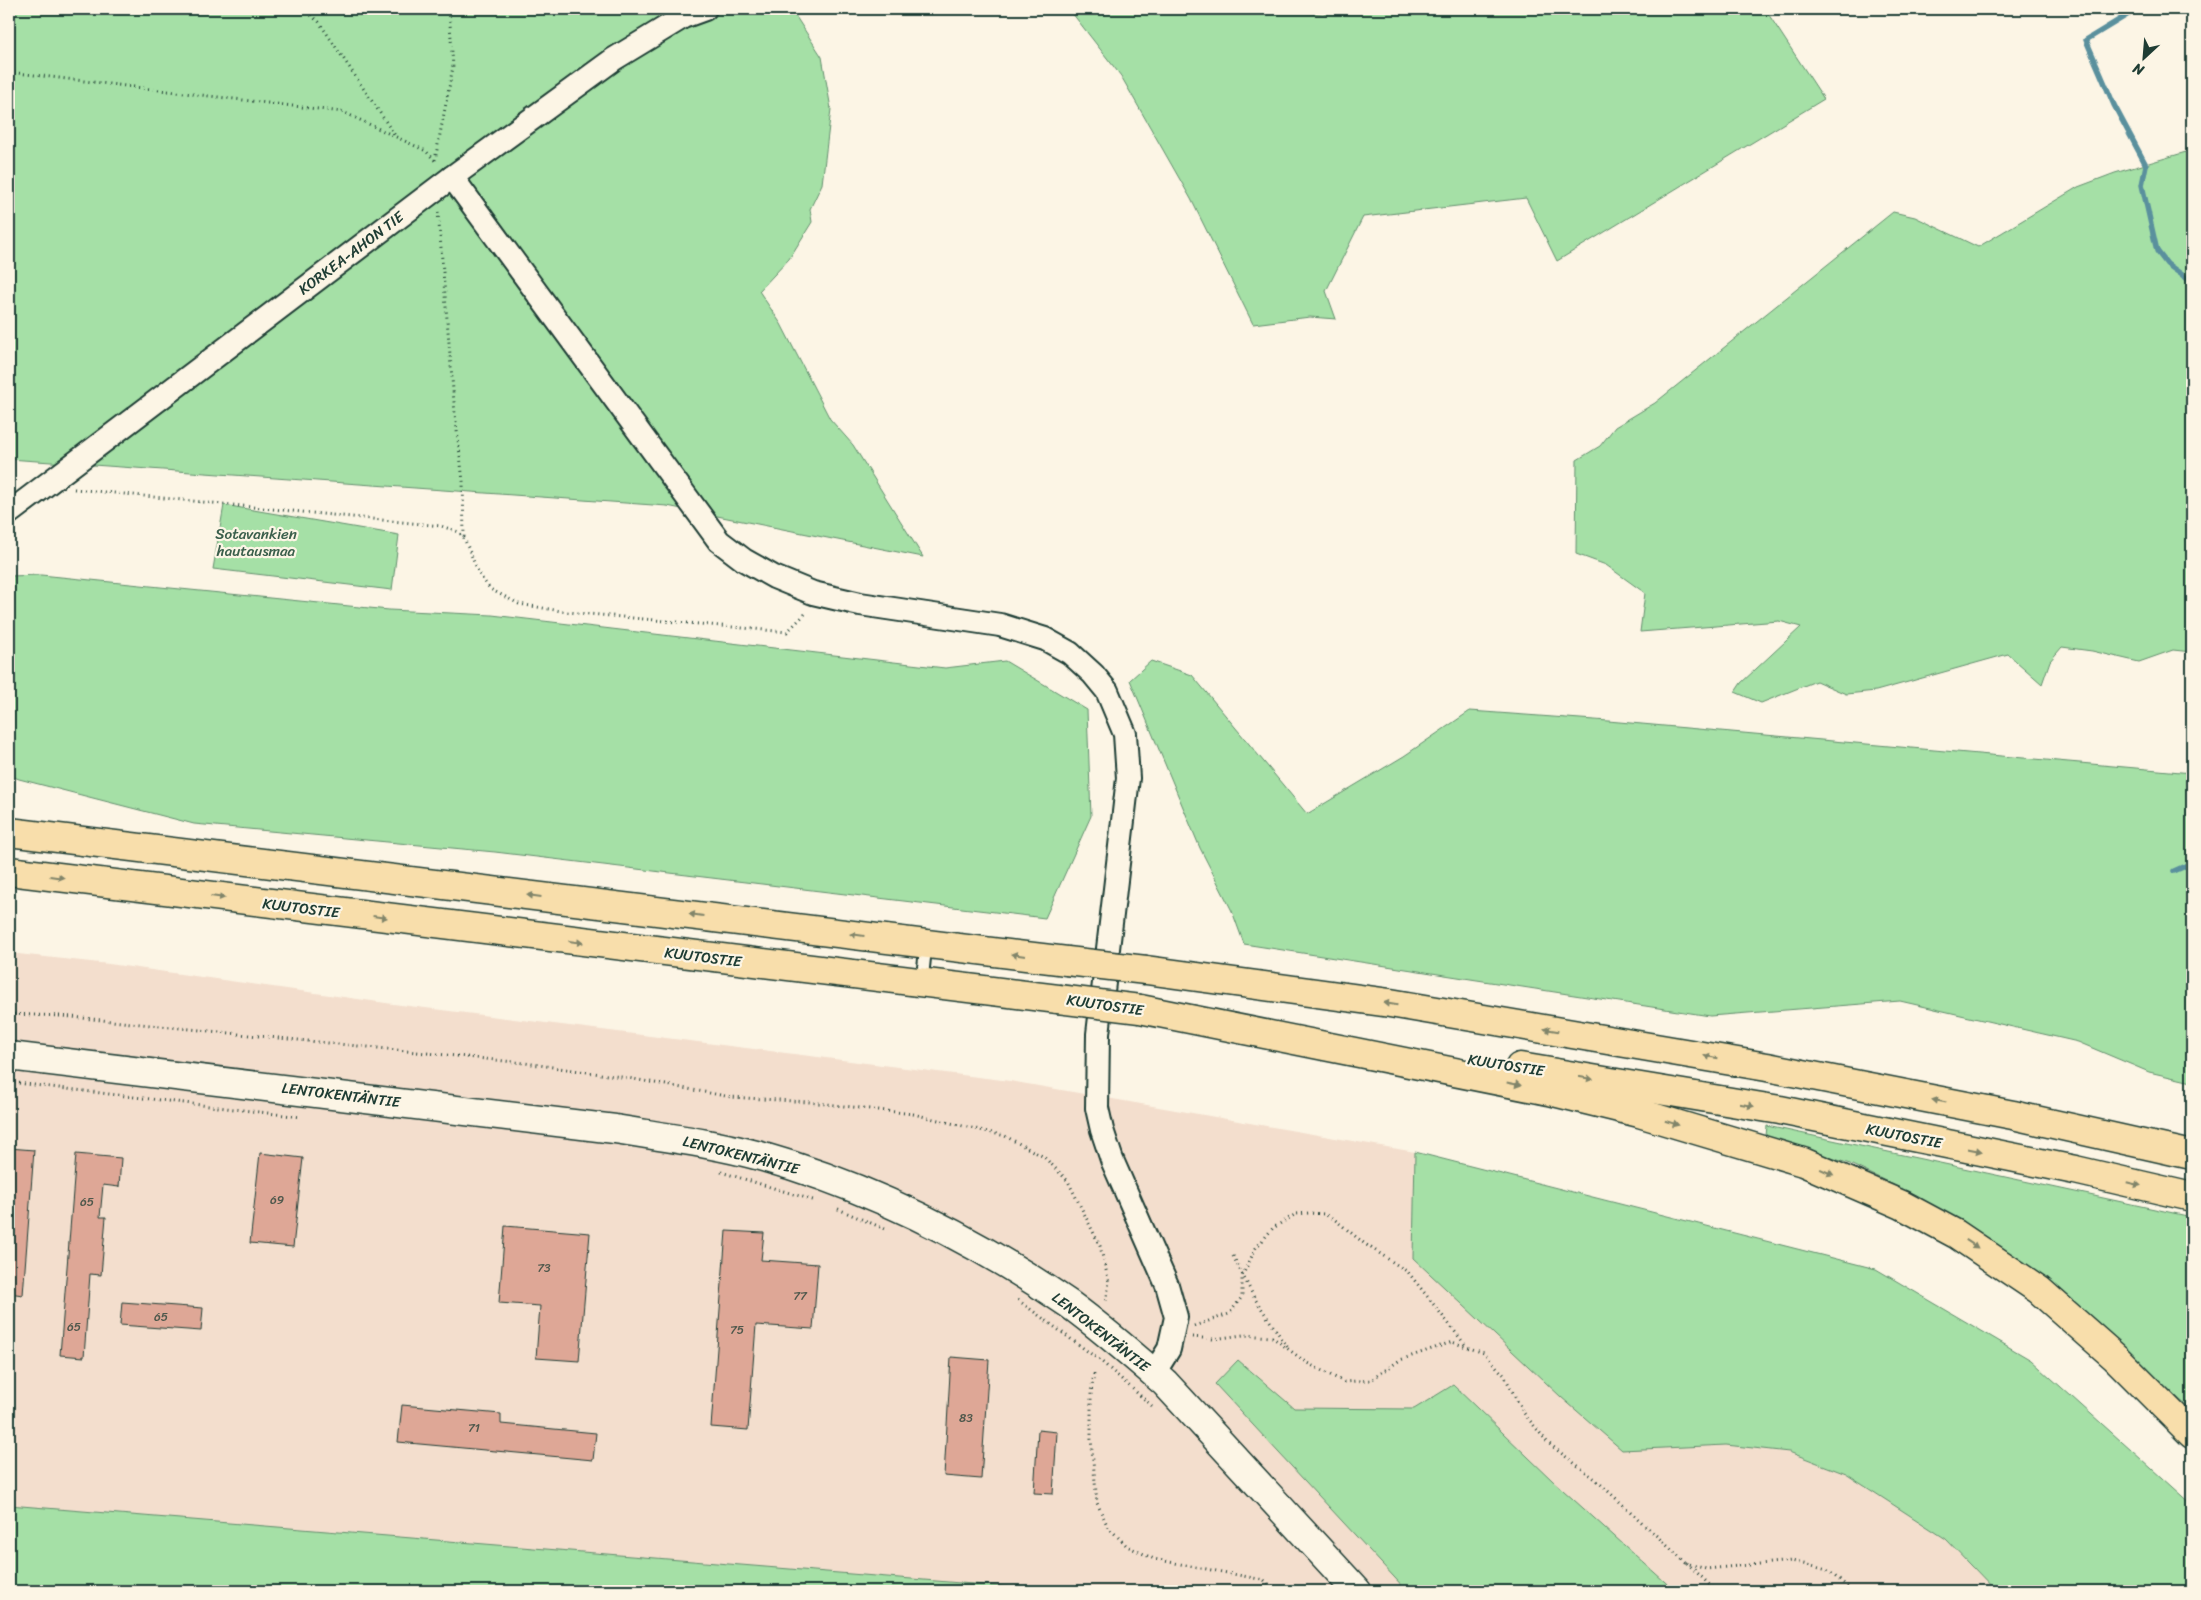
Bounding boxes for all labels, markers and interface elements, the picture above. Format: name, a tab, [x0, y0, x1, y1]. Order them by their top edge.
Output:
north arrow	[2118, 32, 2168, 82]
text: N	[2128, 56, 2149, 83]
street label: KORKEA-AHON TIE	[292, 203, 411, 302]
park label: Sotavankien hautausmaa	[215, 521, 297, 564]
one-way arrow	[49, 874, 65, 882]
street label: KUUTOSTIE	[261, 890, 343, 926]
one-way arrow	[526, 892, 542, 900]
one-way arrow	[211, 894, 227, 902]
one-way arrow	[687, 911, 703, 919]
one-way arrow	[372, 913, 388, 921]
one-way arrow	[848, 931, 864, 939]
one-way arrow	[568, 938, 584, 946]
street label: KUUTOSTIE	[663, 939, 745, 975]
one-way arrow	[1010, 951, 1026, 959]
street label: KUUTOSTIE	[1065, 987, 1147, 1023]
one-way arrow	[1382, 999, 1398, 1007]
one-way arrow	[1542, 1026, 1558, 1034]
street label: KUUTOSTIE	[1466, 1046, 1548, 1084]
one-way arrow	[1703, 1053, 1719, 1061]
one-way arrow	[1579, 1074, 1595, 1082]
street label: LENTOKENTÄNTIE	[280, 1075, 403, 1115]
one-way arrow	[1507, 1080, 1522, 1088]
one-way arrow	[1931, 1096, 1947, 1104]
one-way arrow	[1739, 1101, 1755, 1109]
street label: KUUTOSTIE	[1864, 1116, 1946, 1156]
one-way arrow	[1665, 1119, 1680, 1127]
street label: LENTOKENTÄNTIE	[680, 1128, 804, 1182]
one-way arrow	[1967, 1146, 1982, 1154]
one-way arrow	[1820, 1169, 1834, 1177]
one-way arrow	[2126, 1180, 2141, 1188]
house number: 69	[270, 1189, 284, 1211]
house number: 65	[80, 1191, 94, 1213]
one-way arrow	[1965, 1240, 1978, 1249]
house number: 73	[537, 1257, 551, 1279]
house number: 77	[793, 1285, 808, 1307]
street label: LENTOKENTÄNTIE	[1046, 1285, 1157, 1380]
house number: 65	[154, 1306, 168, 1328]
house number: 65	[67, 1316, 81, 1338]
house number: 75	[730, 1319, 744, 1341]
house number: 83	[959, 1407, 973, 1429]
house number: 71	[468, 1417, 480, 1439]

